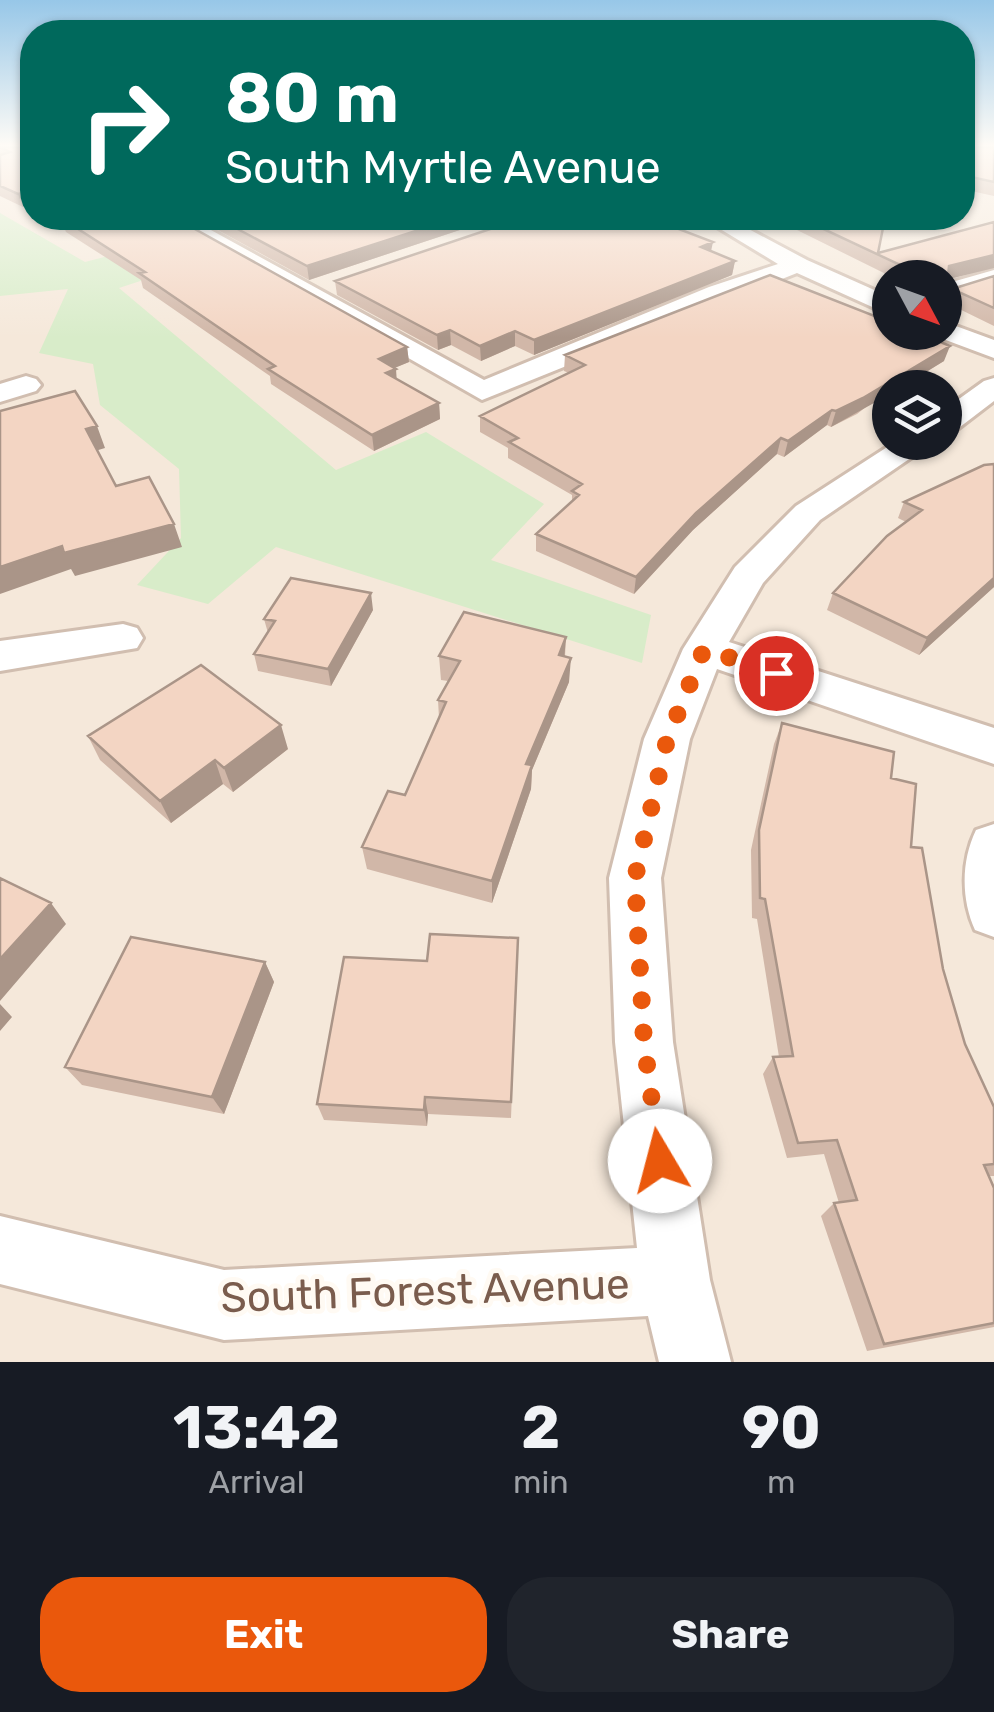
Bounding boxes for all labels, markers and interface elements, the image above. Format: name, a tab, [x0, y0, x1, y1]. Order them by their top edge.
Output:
text: 80 m	[225, 57, 399, 140]
icon: right	[60, 60, 190, 190]
text: South Myrtle Avenue	[225, 141, 661, 194]
north arrow	[872, 260, 962, 350]
map controls	[872, 260, 962, 460]
button: layers	[872, 370, 962, 460]
pin	[734, 631, 819, 716]
icon: arrive	[749, 646, 804, 701]
position arrow	[608, 1109, 712, 1213]
street label: South Forest Avenue	[220, 1259, 630, 1323]
text: 13:42	[173, 1392, 340, 1463]
text: 2	[521, 1392, 560, 1463]
text: 90	[742, 1392, 821, 1463]
text: Arrival	[208, 1463, 305, 1501]
text: min	[513, 1463, 569, 1501]
text: m	[767, 1463, 796, 1501]
button: Exit	[40, 1577, 487, 1692]
button: Share	[507, 1577, 954, 1692]

